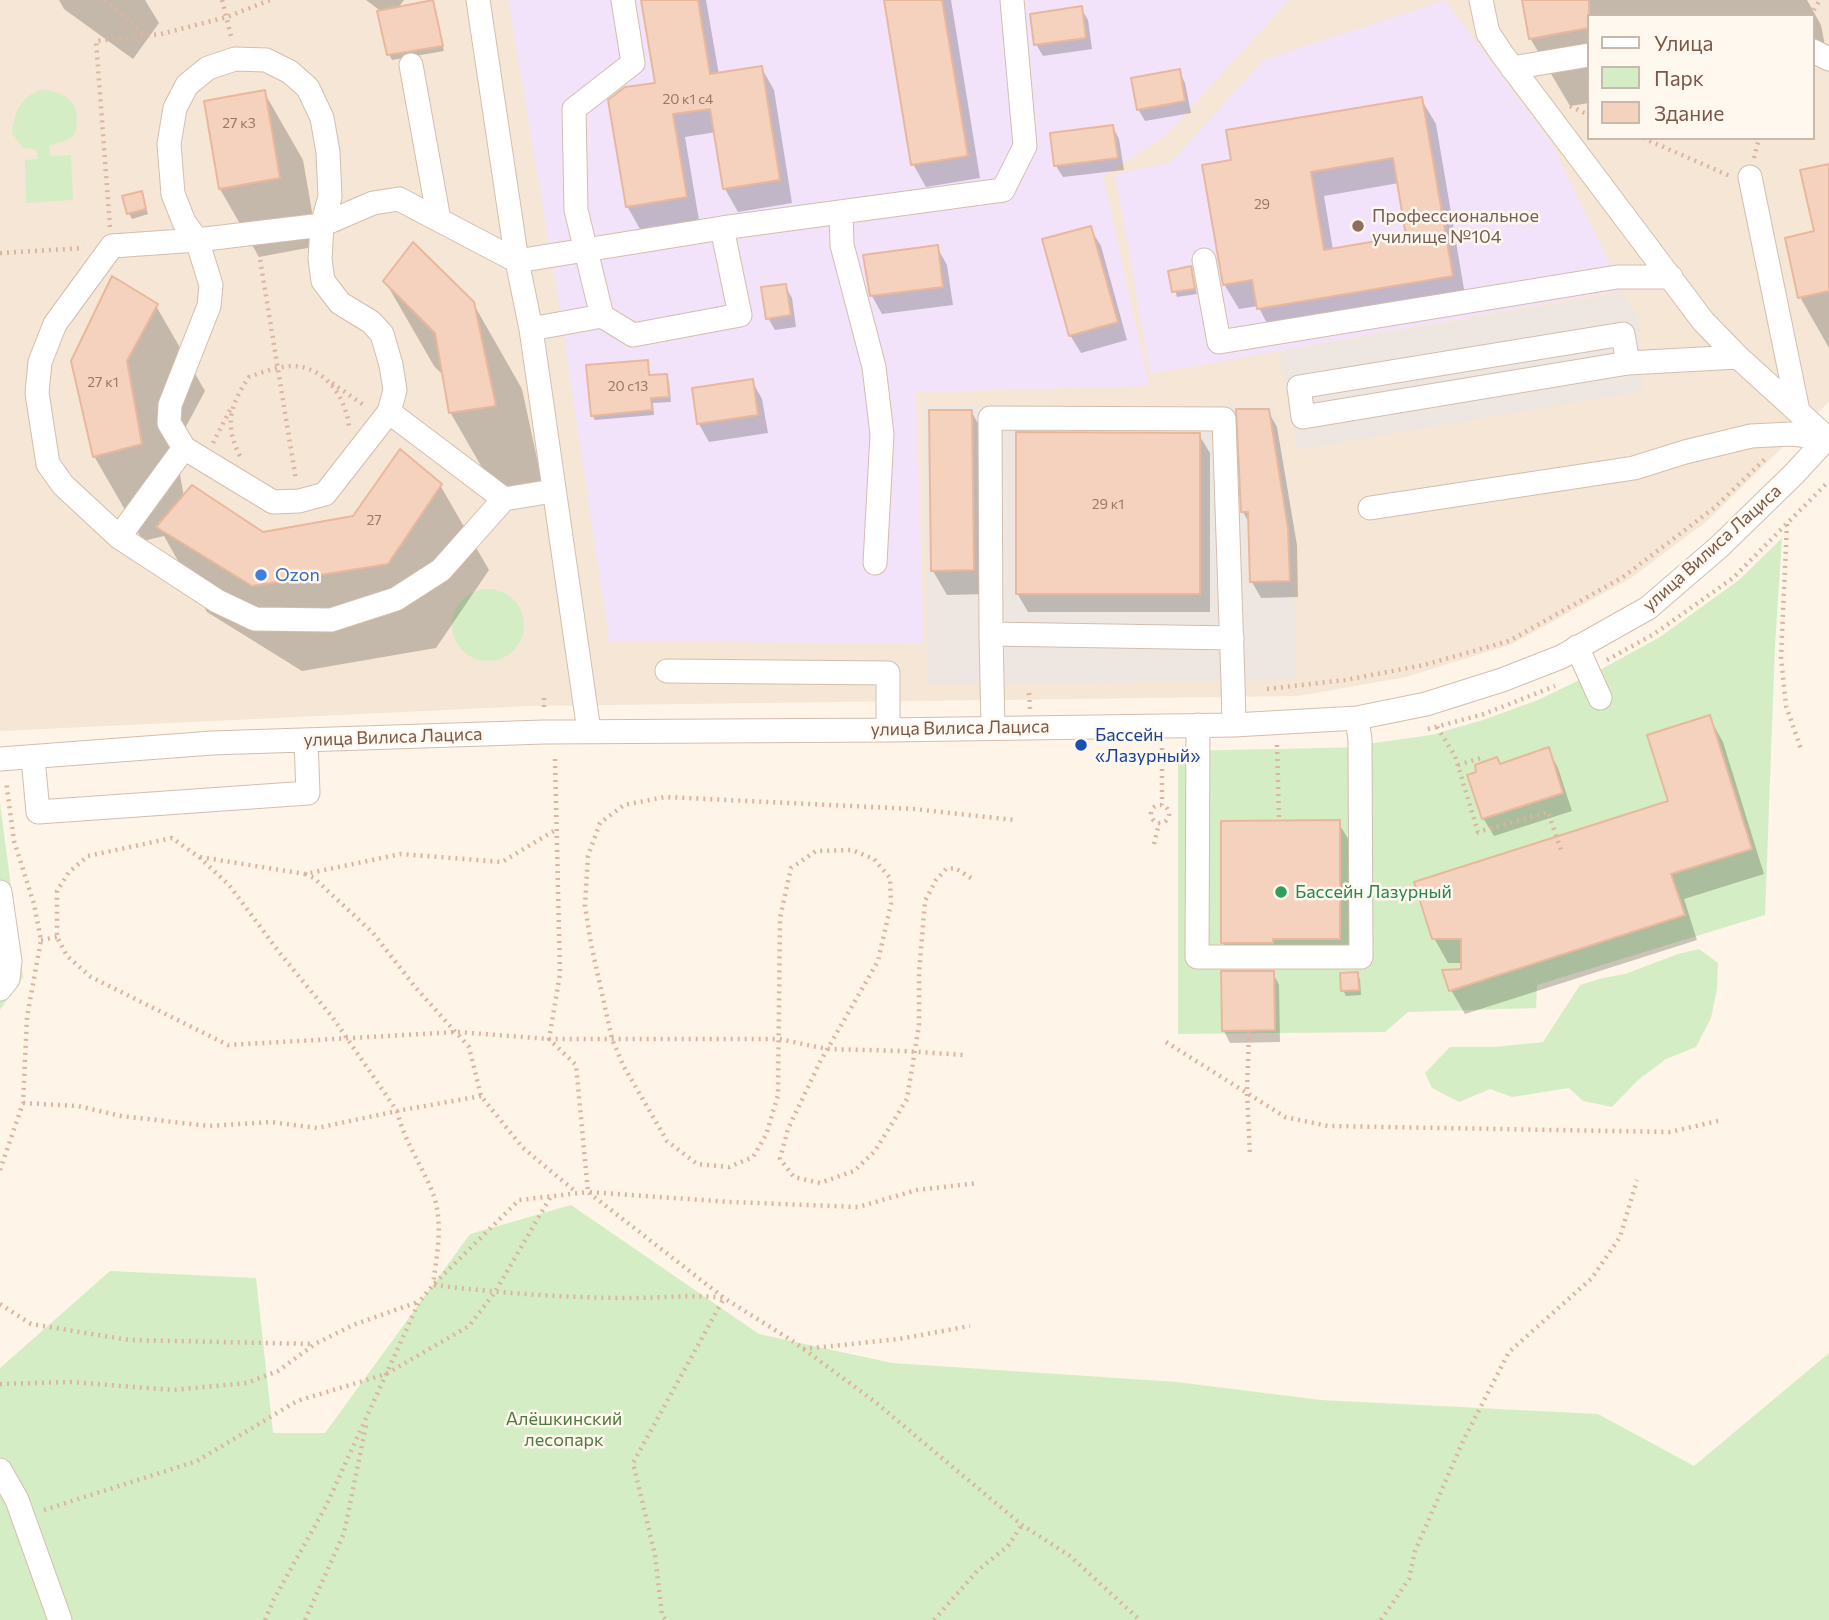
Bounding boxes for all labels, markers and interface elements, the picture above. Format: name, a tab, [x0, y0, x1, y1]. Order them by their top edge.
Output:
legend	[1588, 14, 1815, 140]
text: Улица	[1654, 30, 1713, 55]
text: Парк	[1654, 65, 1704, 90]
house number: 20 к1 с4	[662, 91, 714, 107]
text: Здание	[1654, 100, 1724, 125]
house number: 27 к3	[222, 115, 256, 131]
house number: 29	[1254, 196, 1270, 212]
place label: Профессиональное училище №104	[1372, 205, 1539, 248]
marker: Профессиональное училище №104	[1350, 218, 1366, 234]
house number: 27 к1	[87, 374, 119, 390]
house number: 20 c13	[608, 378, 648, 394]
street label: улица Вилиса Лациса	[1638, 480, 1786, 616]
house number: 29 к1	[1092, 496, 1124, 512]
house number: 27	[366, 512, 382, 528]
place label: Ozon	[275, 564, 320, 586]
marker: Ozon	[253, 567, 269, 583]
street label: улица Вилиса Лациса	[870, 716, 1050, 740]
street label: улица Вилиса Лациса	[303, 723, 483, 751]
place label: Бассейн «Лазурный»	[1095, 724, 1200, 766]
marker: Бассейн «Лазурный»	[1073, 737, 1089, 753]
place label: Бассейн Лазурный	[1295, 881, 1452, 903]
marker: Бассейн Лазурный	[1273, 884, 1289, 900]
park label: Алёшкинский лесопарк	[506, 1408, 622, 1450]

